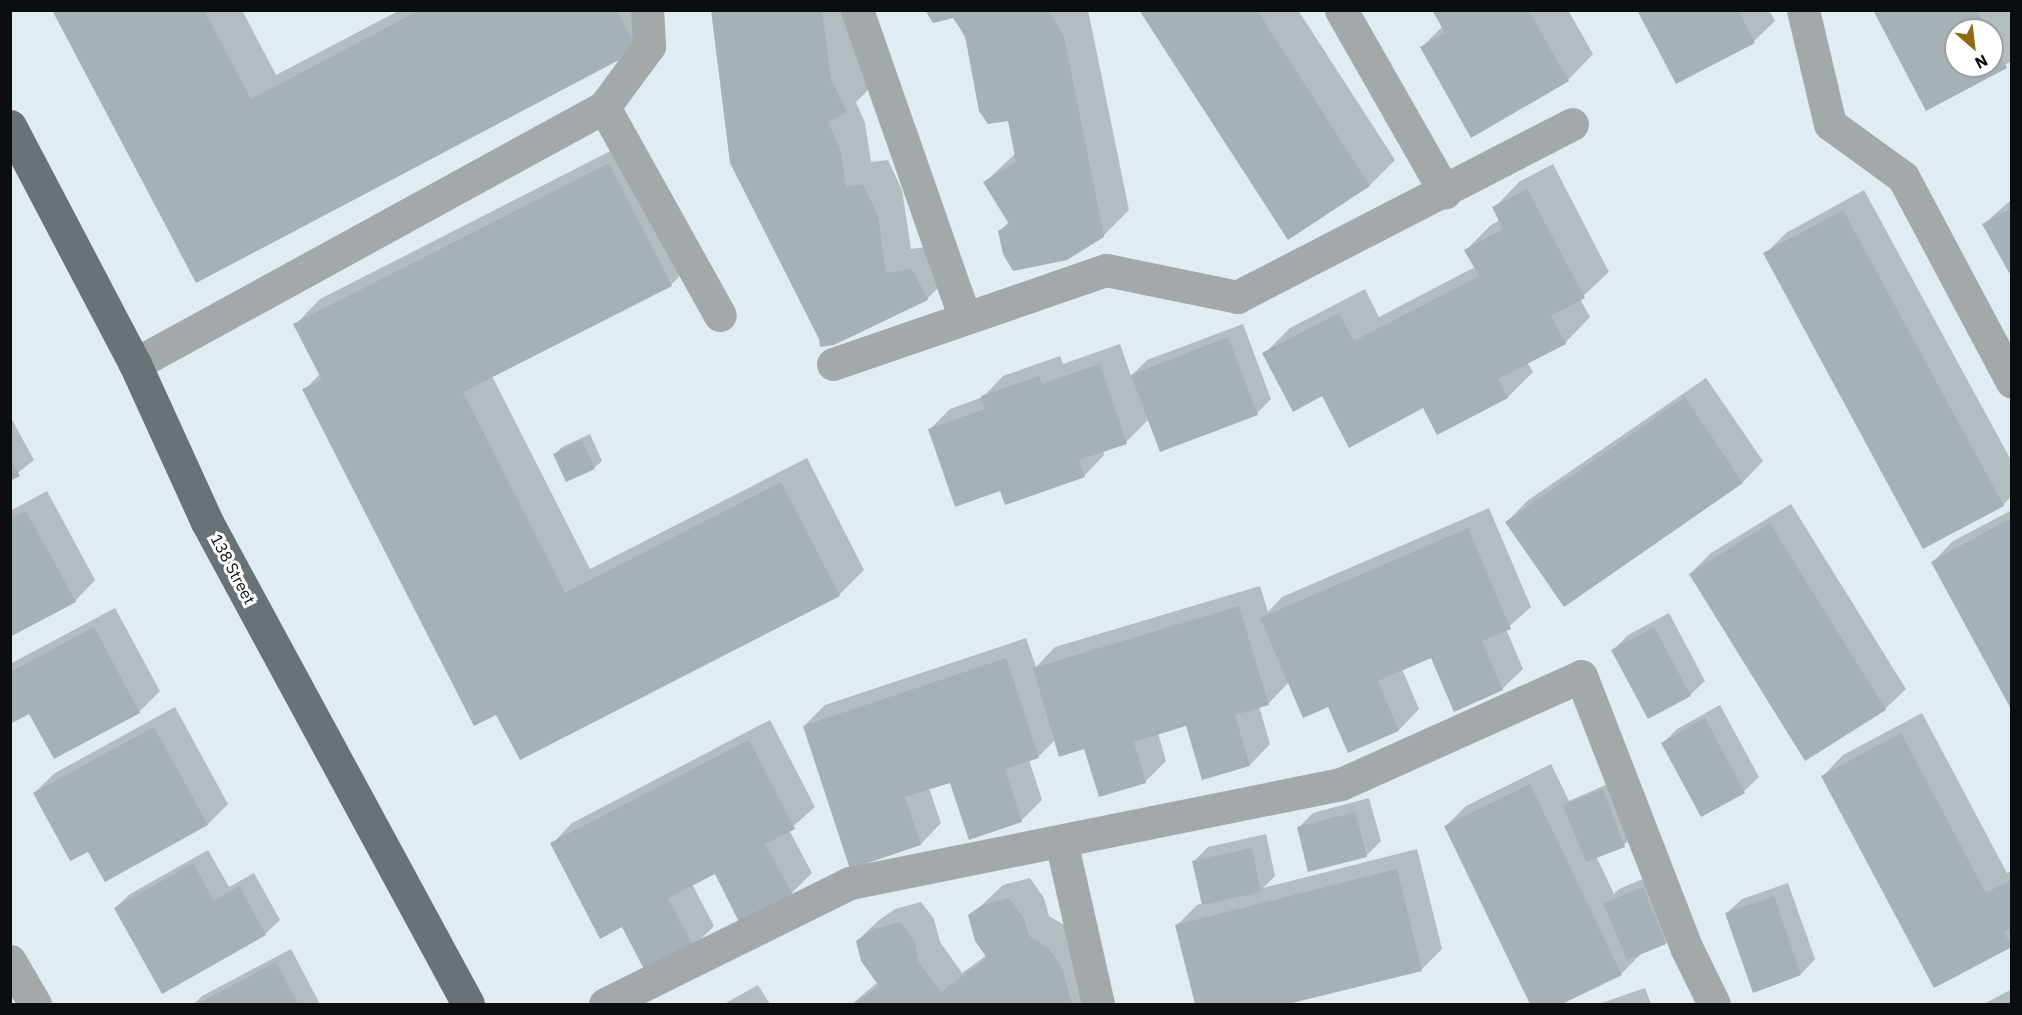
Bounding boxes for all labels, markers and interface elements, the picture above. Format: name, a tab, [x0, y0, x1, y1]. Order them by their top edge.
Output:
north arrow	[1944, 18, 2004, 78]
text: N	[1972, 51, 1991, 74]
street label: 138 Street	[207, 531, 259, 607]

